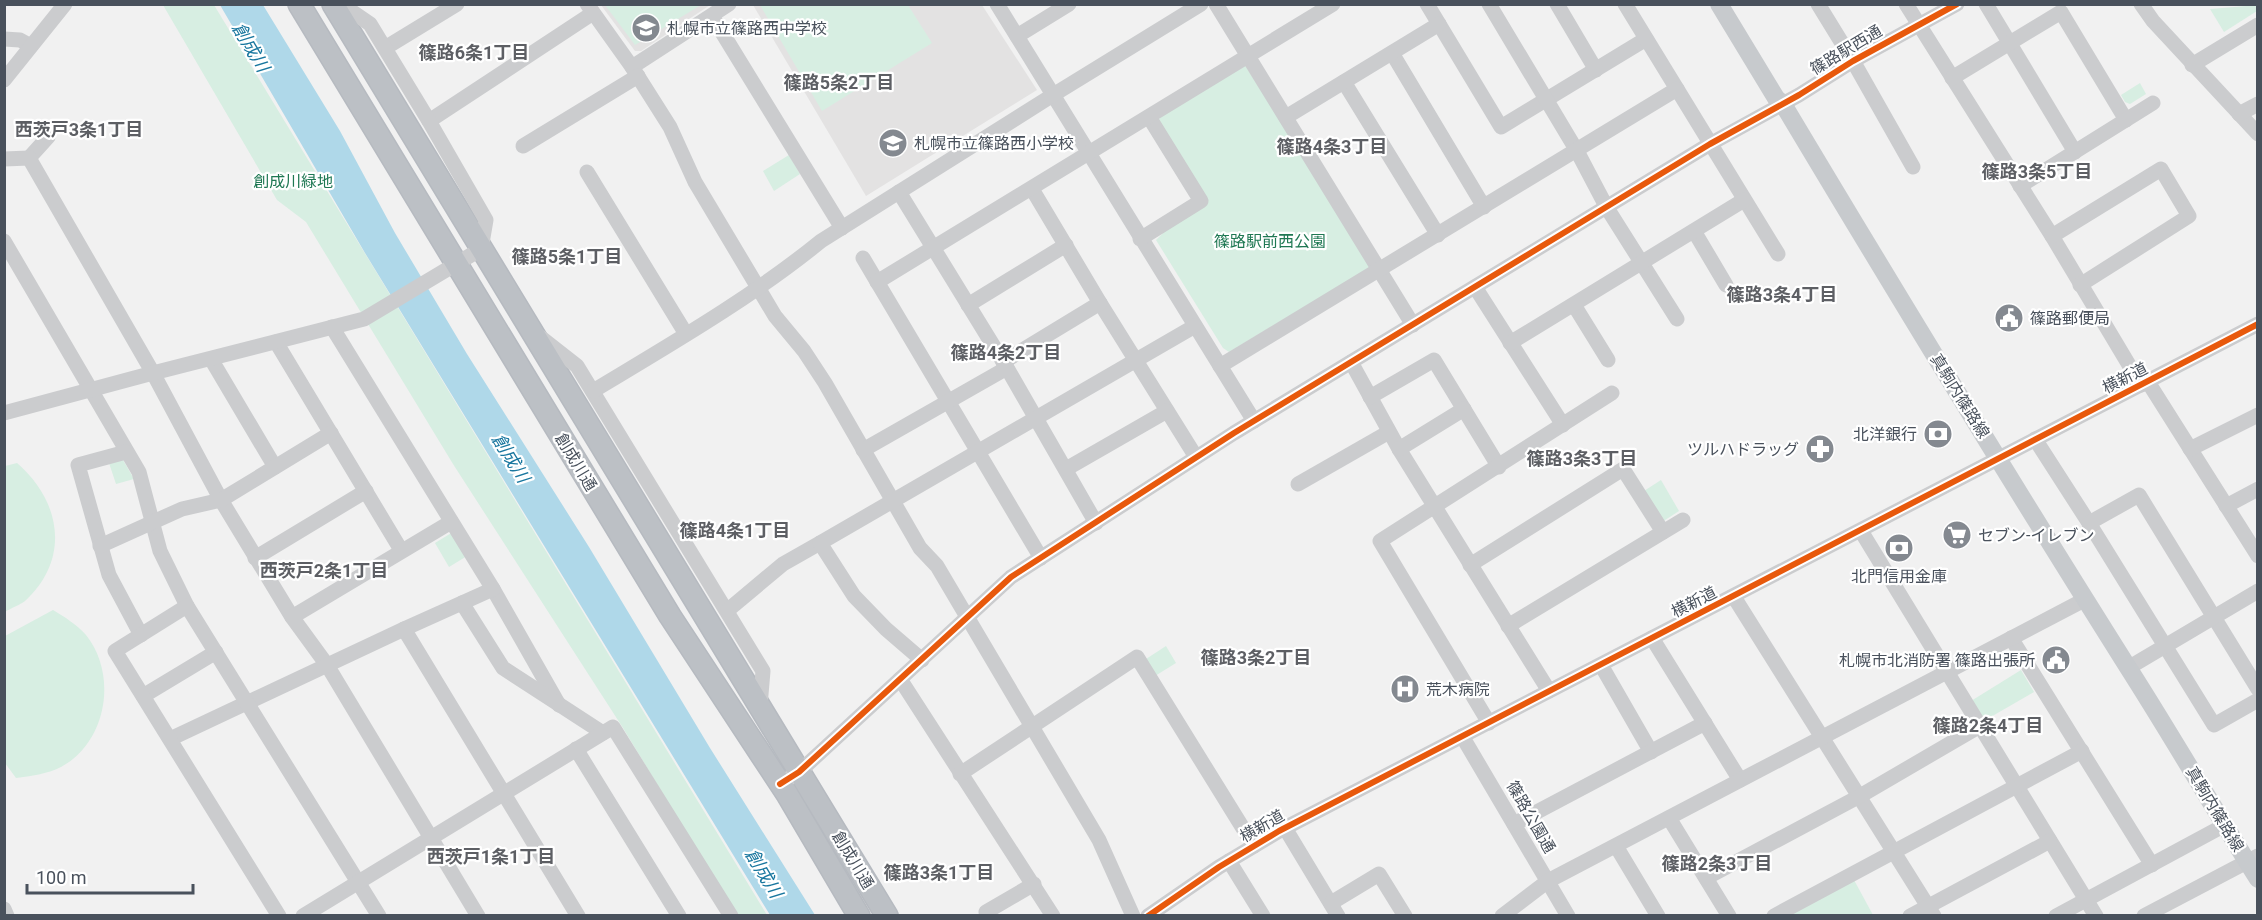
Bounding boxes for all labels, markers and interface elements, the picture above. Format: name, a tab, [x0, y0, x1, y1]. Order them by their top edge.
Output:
school or university icon: 札幌市立篠路西中学校	[630, 12, 662, 44]
water label: 創成川	[228, 18, 275, 77]
place label: 札幌市立篠路西中学校	[667, 19, 827, 38]
street label: 篠路駅西通	[1807, 21, 1885, 79]
district label: 篠路6条1丁目	[419, 42, 529, 63]
district label: 篠路5条2丁目	[784, 72, 894, 93]
district label: 西茨戸3条1丁目	[15, 119, 143, 140]
school or university icon: 札幌市立篠路西小学校	[877, 127, 909, 159]
place label: 札幌市立篠路西小学校	[914, 134, 1074, 153]
district label: 篠路4条3丁目	[1277, 136, 1387, 157]
district label: 篠路3条5丁目	[1982, 161, 2092, 182]
park label: 創成川緑地	[253, 172, 333, 191]
park label: 篠路駅前西公園	[1214, 232, 1326, 251]
district label: 篠路5条1丁目	[512, 246, 622, 267]
district label: 篠路3条4丁目	[1727, 284, 1837, 305]
public building icon: 篠路郵便局	[1993, 302, 2025, 334]
place label: 篠路郵便局	[2030, 309, 2110, 328]
district label: 篠路4条2丁目	[951, 342, 1061, 363]
street label: 真駒内篠路線	[1927, 350, 1993, 442]
street label: 横新道	[2099, 359, 2151, 397]
bank icon: 北洋銀行	[1922, 418, 1954, 450]
place label: 北洋銀行	[1853, 425, 1917, 444]
water label: 創成川	[488, 430, 535, 488]
street label: 創成川通	[551, 430, 601, 494]
pharmacy icon: ツルハドラッグ	[1804, 433, 1836, 465]
place label: ツルハドラッグ	[1687, 440, 1799, 459]
district label: 篠路3条3丁目	[1527, 448, 1637, 469]
supermarket icon: セブン-イレブン	[1941, 519, 1973, 551]
district label: 篠路4条1丁目	[680, 520, 790, 541]
place label: セブン-イレブン	[1978, 526, 2094, 545]
bank icon: 北門信用金庫	[1883, 532, 1915, 564]
district label: 西茨戸2条1丁目	[260, 560, 388, 581]
place label: 北門信用金庫	[1851, 567, 1947, 586]
street label: 横新道	[1668, 583, 1720, 621]
public building icon: 札幌市北消防署 篠路出張所	[2040, 644, 2072, 676]
district label: 篠路3条2丁目	[1201, 647, 1311, 668]
place label: 札幌市北消防署 篠路出張所	[1839, 651, 2035, 670]
hospital icon: 荒木病院	[1389, 673, 1421, 705]
place label: 荒木病院	[1426, 680, 1490, 699]
district label: 篠路2条4丁目	[1933, 715, 2043, 736]
street label: 真駒内篠路線	[2182, 763, 2248, 855]
street label: 篠路公園通	[1503, 778, 1559, 856]
street label: 横新道	[1236, 806, 1288, 846]
street label: 創成川通	[828, 828, 878, 892]
water label: 創成川	[741, 844, 788, 903]
district label: 西茨戸1条1丁目	[427, 846, 555, 867]
district label: 篠路2条3丁目	[1662, 853, 1772, 874]
scale bar	[27, 857, 194, 895]
district label: 篠路3条1丁目	[884, 862, 994, 883]
text: 100 m	[36, 867, 87, 888]

